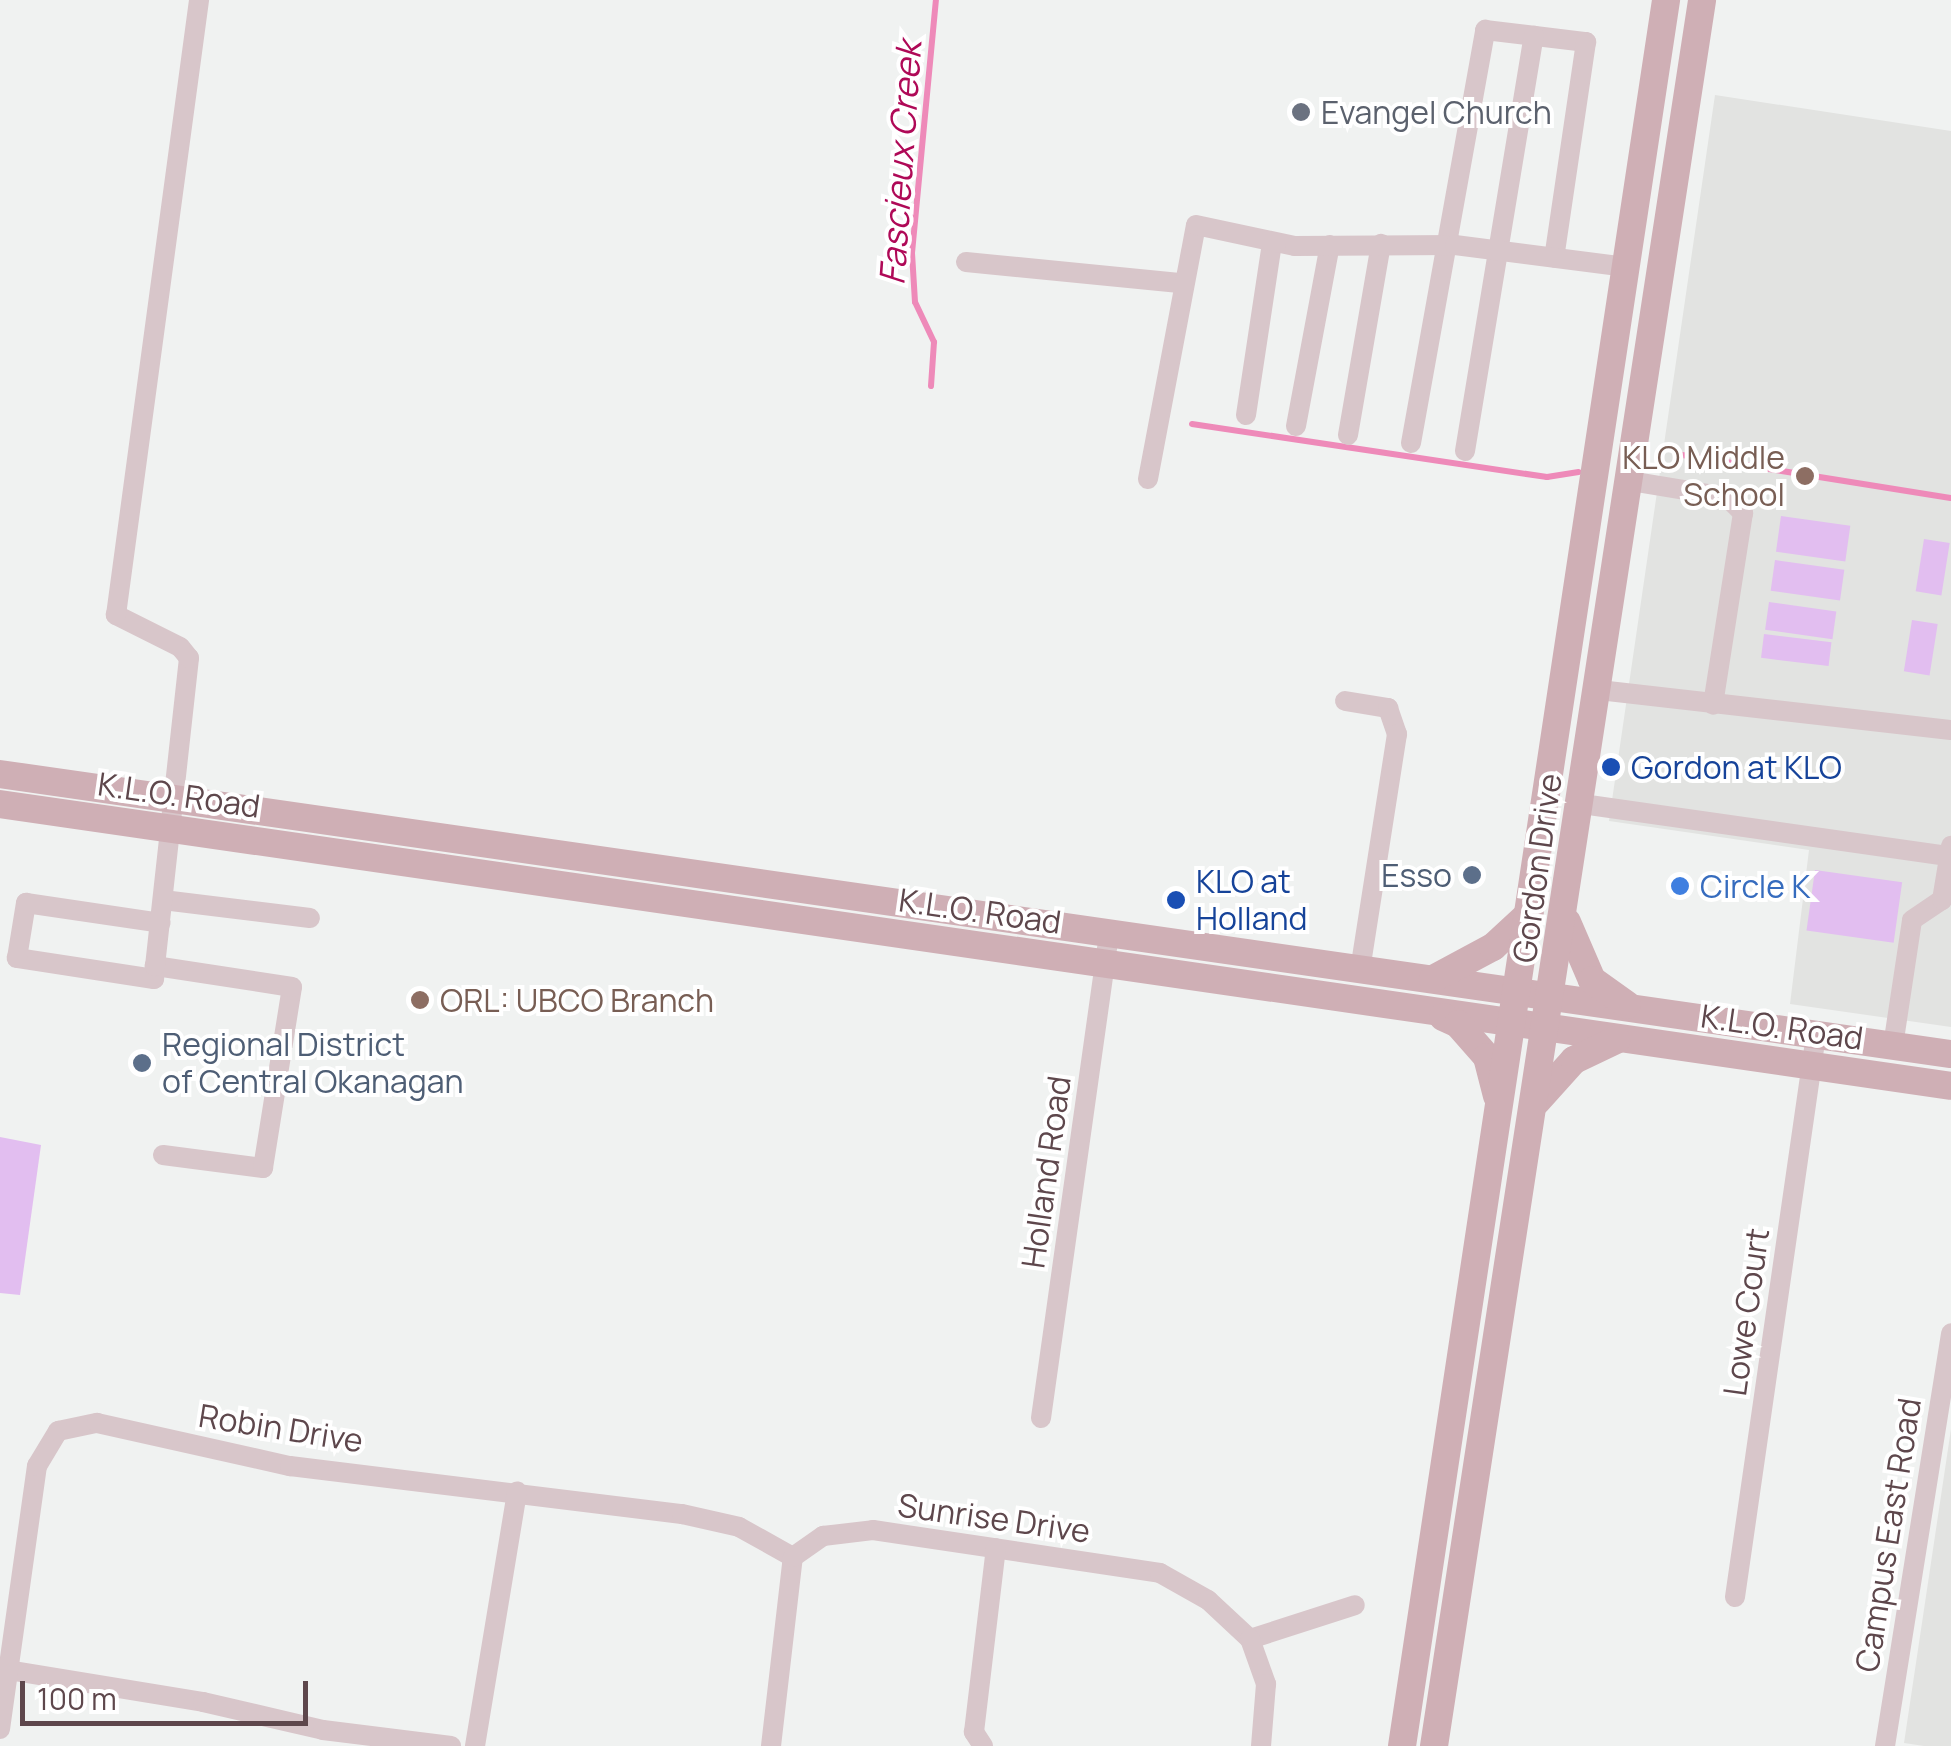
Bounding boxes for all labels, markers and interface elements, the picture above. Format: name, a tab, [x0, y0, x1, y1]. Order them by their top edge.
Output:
water label: Fascieux Creek	[871, 40, 929, 286]
place label: Evangel Church	[1321, 93, 1552, 131]
marker: Evangel Church	[1290, 101, 1312, 123]
place label: KLO Middle School	[1622, 439, 1785, 514]
marker: KLO Middle School	[1794, 465, 1816, 487]
place label: Gordon at KLO	[1631, 748, 1842, 786]
marker: Gordon at KLO	[1600, 756, 1622, 778]
street label: K.L.O. Road	[95, 765, 263, 825]
street label: Gordon Drive	[1505, 771, 1569, 965]
place label: Esso	[1381, 856, 1452, 894]
place label: KLO at Holland	[1196, 863, 1307, 938]
marker: Esso	[1461, 864, 1483, 886]
place label: Circle K	[1700, 867, 1810, 905]
marker: Circle K	[1669, 875, 1691, 897]
street label: K.L.O. Road	[896, 881, 1064, 941]
marker: KLO at Holland	[1165, 889, 1187, 911]
place label: ORL: UBCO Branch	[440, 981, 714, 1019]
marker: ORL: UBCO Branch	[409, 989, 431, 1011]
street label: K.L.O. Road	[1698, 997, 1866, 1057]
place label: Regional District of Central Okanagan	[162, 1026, 463, 1101]
marker: Regional District of Central Okanagan	[131, 1052, 153, 1074]
street label: Holland Road	[1014, 1073, 1078, 1271]
street label: Lowe Court	[1715, 1226, 1777, 1398]
street label: Campus East Road	[1847, 1395, 1929, 1675]
street label: Robin Drive	[196, 1396, 366, 1460]
street label: Sunrise Drive	[896, 1486, 1092, 1550]
scale bar	[25, 1661, 312, 1723]
text: 100 m	[37, 1678, 117, 1719]

